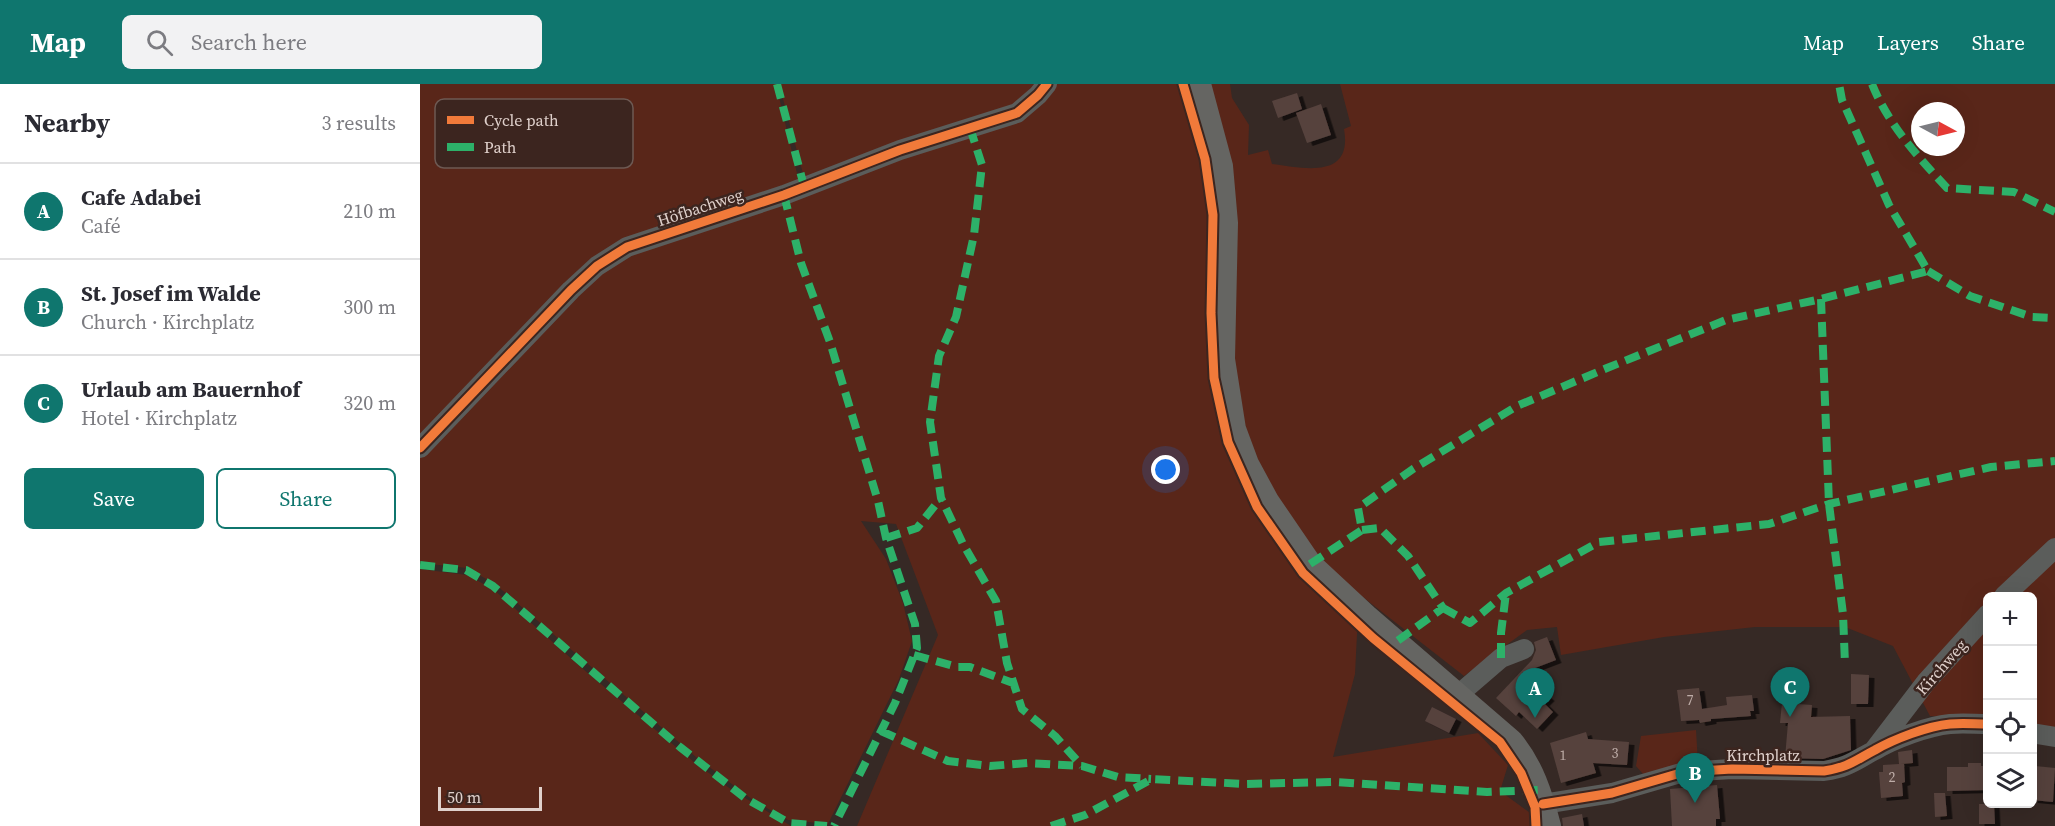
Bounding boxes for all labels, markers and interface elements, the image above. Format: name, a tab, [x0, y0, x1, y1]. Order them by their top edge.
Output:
search box	[122, 15, 542, 69]
text: Map	[30, 23, 86, 61]
icon: search	[143, 26, 176, 59]
text: Search here	[191, 27, 307, 57]
text: Map	[1803, 28, 1844, 57]
text: Layers	[1877, 28, 1939, 57]
text: Share	[1972, 28, 2025, 57]
legend	[435, 99, 633, 168]
north arrow	[1911, 102, 1965, 156]
text: Nearby	[24, 105, 110, 141]
text: 3 results	[321, 109, 396, 137]
text: Cycle path	[484, 109, 559, 131]
text: Path	[484, 136, 517, 158]
text: Cafe Adabei	[81, 182, 201, 212]
street label: Höfbachweg	[654, 183, 746, 231]
text: A	[37, 197, 50, 225]
text: 210 m	[343, 197, 396, 225]
text: Café	[81, 212, 121, 240]
text: St. Josef im Walde	[81, 278, 261, 308]
text: B	[37, 293, 50, 321]
text: 300 m	[343, 293, 396, 321]
text: Church · Kirchplatz	[81, 308, 254, 336]
text: Urlaub am Bauernhof	[81, 374, 301, 404]
text: C	[37, 389, 50, 417]
text: 320 m	[343, 389, 396, 417]
text: Hotel · Kirchplatz	[81, 404, 237, 432]
your location	[1151, 455, 1180, 484]
button: Save	[24, 468, 204, 529]
button: Share	[216, 468, 396, 529]
map controls	[1983, 592, 2037, 808]
button: +	[1983, 592, 2037, 646]
street label: Kirchweg	[1911, 634, 1971, 700]
button: −	[1983, 646, 2037, 700]
pin: A	[1516, 668, 1554, 718]
pin: C	[1770, 668, 1810, 717]
house number: 7	[1687, 690, 1694, 710]
button: locate	[1983, 700, 2037, 754]
house number: 3	[1612, 743, 1619, 763]
street label: Kirchplatz	[1726, 744, 1800, 766]
house number: 1	[1560, 745, 1567, 765]
pin: B	[1676, 754, 1714, 803]
button: layers	[1983, 754, 2037, 808]
house number: 2	[1889, 767, 1896, 787]
scale bar	[438, 784, 542, 812]
text: 50 m	[447, 786, 481, 808]

